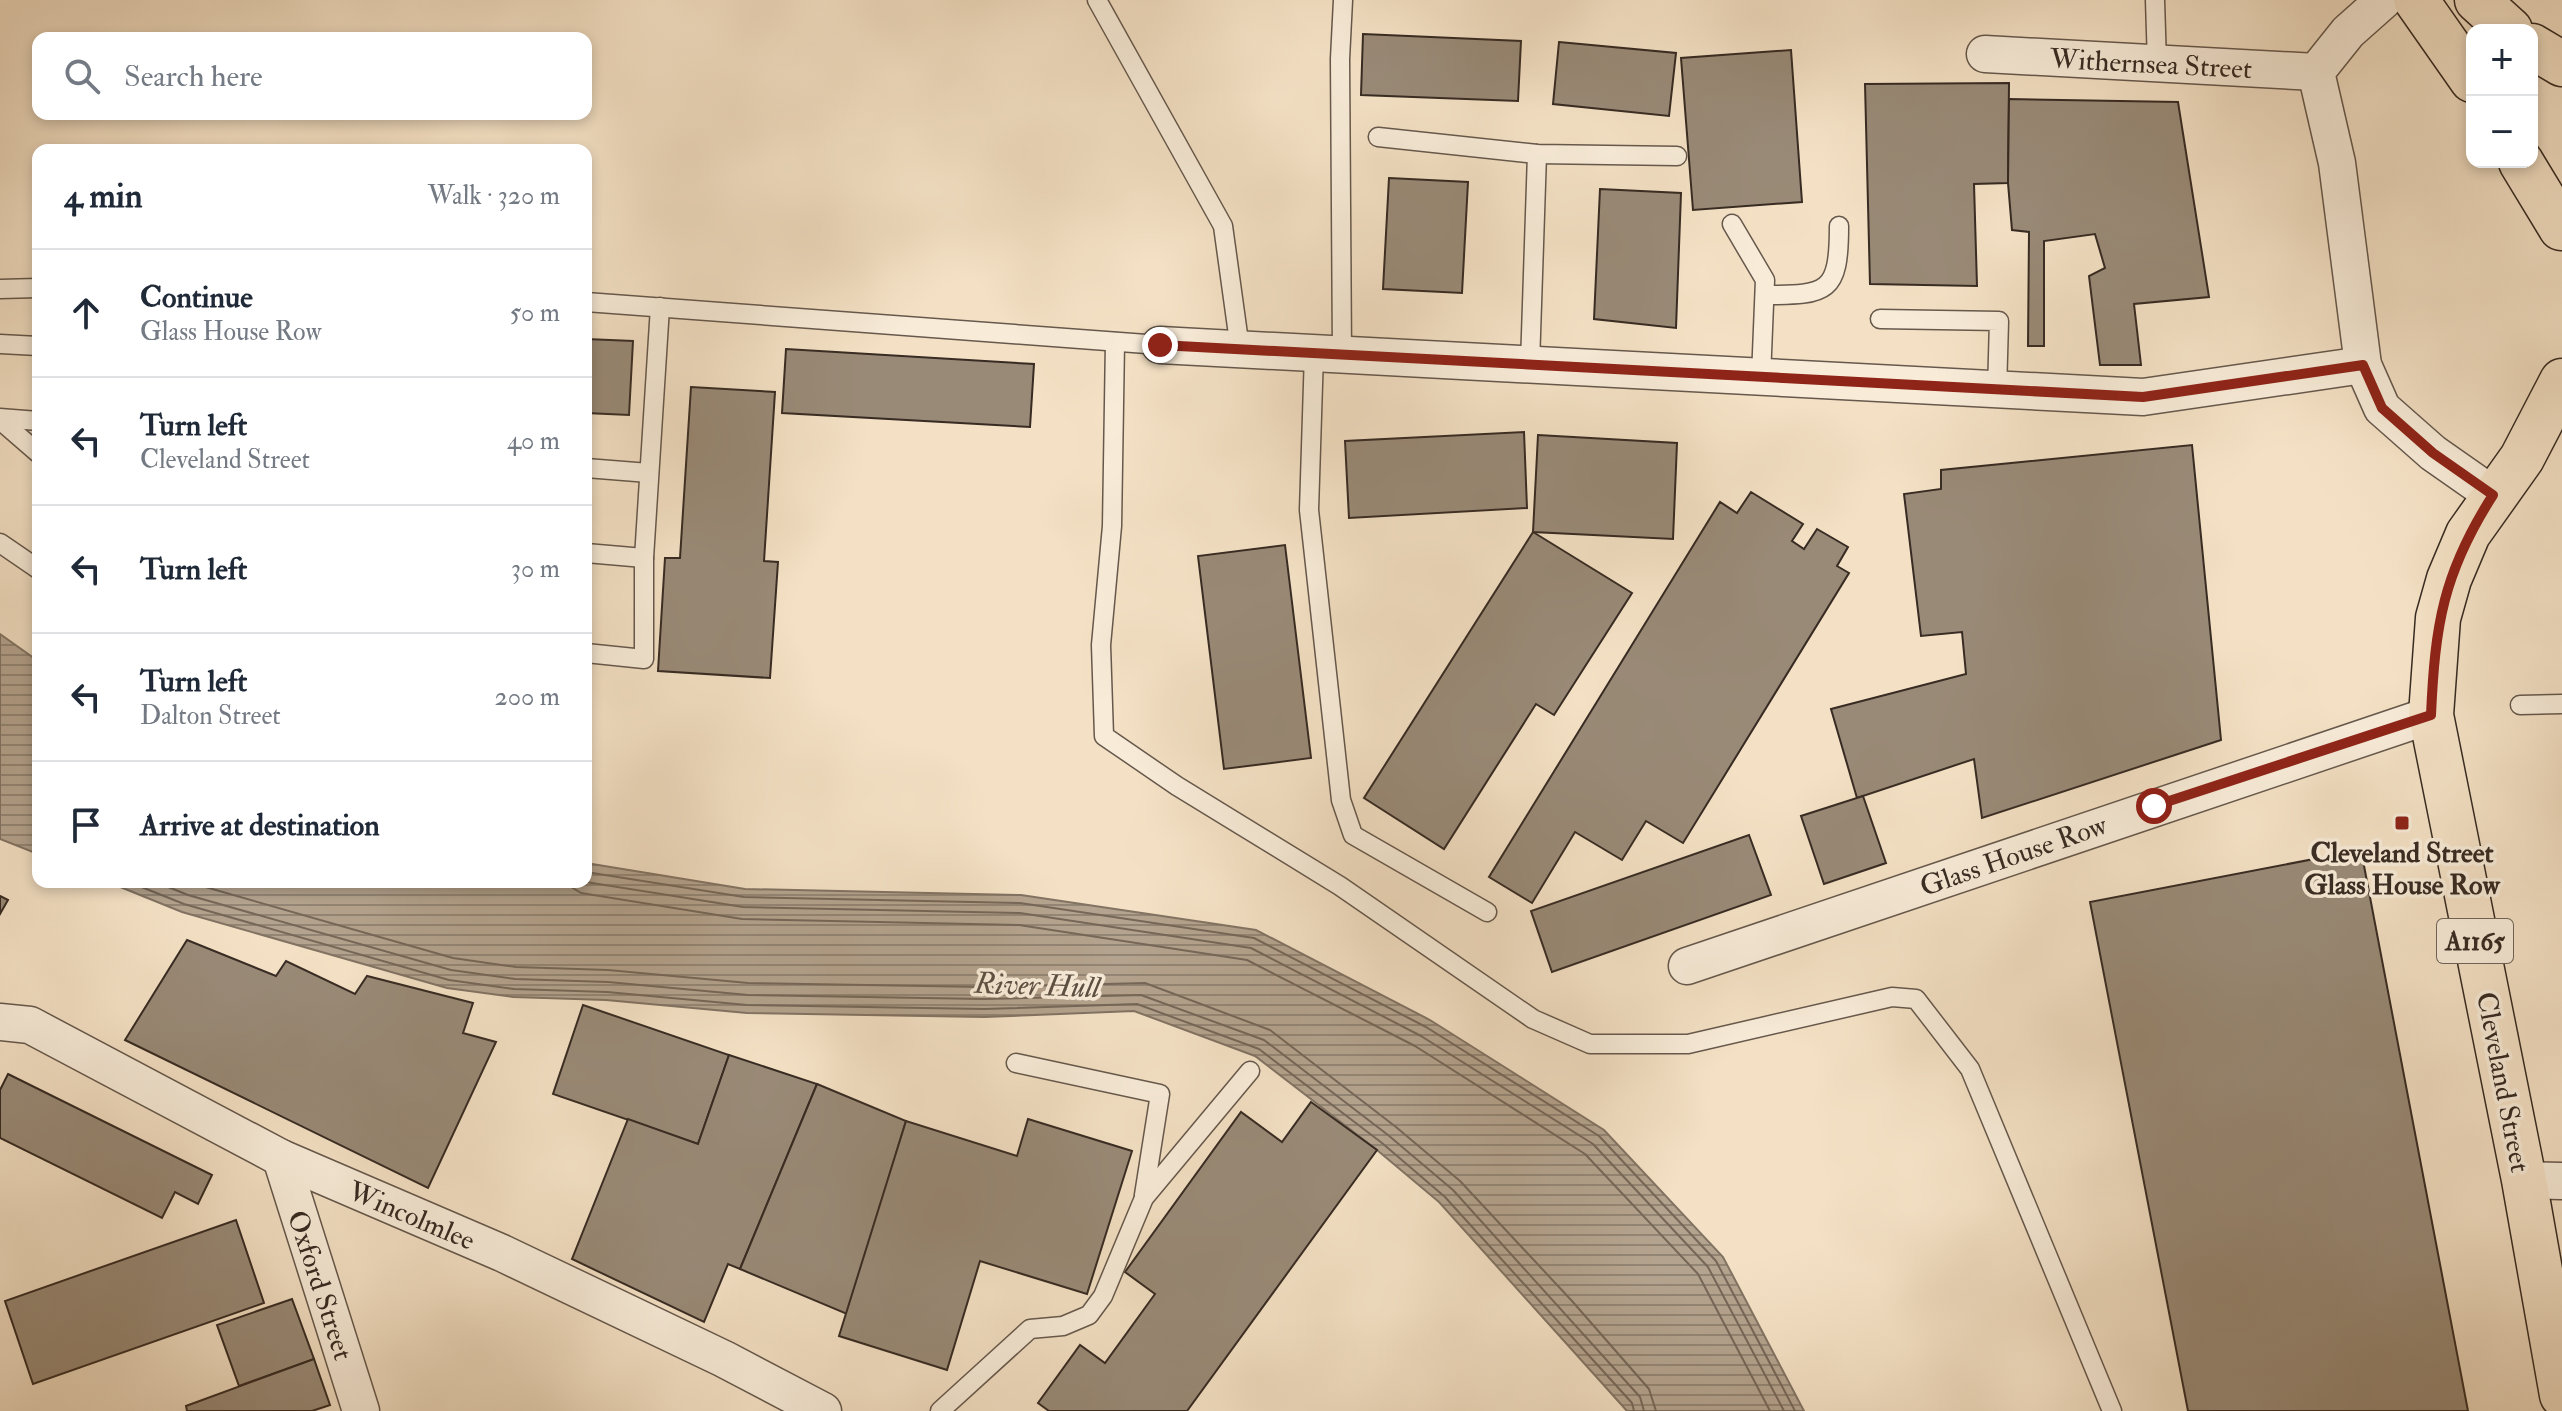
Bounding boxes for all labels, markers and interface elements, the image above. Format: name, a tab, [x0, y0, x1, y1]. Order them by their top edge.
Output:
map controls	[2466, 24, 2538, 168]
button: +	[2466, 24, 2538, 96]
search box	[32, 32, 592, 120]
street label: Withernsea Street	[2048, 42, 2253, 87]
icon: search	[60, 54, 104, 98]
text: Search here	[124, 58, 263, 95]
button: −	[2466, 96, 2538, 168]
text: 4 min	[64, 175, 142, 218]
text: Walk · 320 m	[428, 180, 560, 212]
text: Continue	[140, 279, 253, 316]
icon: ahead	[64, 291, 108, 335]
text: 50 m	[510, 297, 560, 329]
text: Glass House Row	[140, 316, 321, 348]
route end	[1142, 327, 1178, 363]
text: Turn left	[140, 407, 247, 444]
icon: left	[64, 419, 108, 463]
text: 40 m	[507, 425, 560, 457]
text: Cleveland Street	[140, 444, 310, 476]
icon: left	[64, 547, 108, 591]
text: Turn left	[140, 551, 247, 588]
text: 30 m	[511, 553, 560, 585]
text: Turn left	[140, 663, 247, 700]
icon: left	[64, 675, 108, 719]
text: 200 m	[495, 681, 560, 713]
text: Dalton Street	[140, 700, 281, 732]
route start	[2136, 788, 2172, 824]
icon: arrive	[64, 803, 108, 847]
text: Arrive at destination	[140, 807, 380, 844]
street label: Glass House Row	[1915, 808, 2112, 905]
marker: Cleveland Street Glass House Row	[2393, 814, 2411, 832]
place label: Cleveland Street Glass House Row	[2304, 836, 2501, 903]
road number: A1165	[2437, 919, 2513, 963]
water label: River Hull	[973, 965, 1103, 1006]
street label: Cleveland Street	[2468, 989, 2537, 1175]
street label: Wincolmlee	[342, 1174, 480, 1259]
street label: Oxford Street	[279, 1206, 360, 1365]

